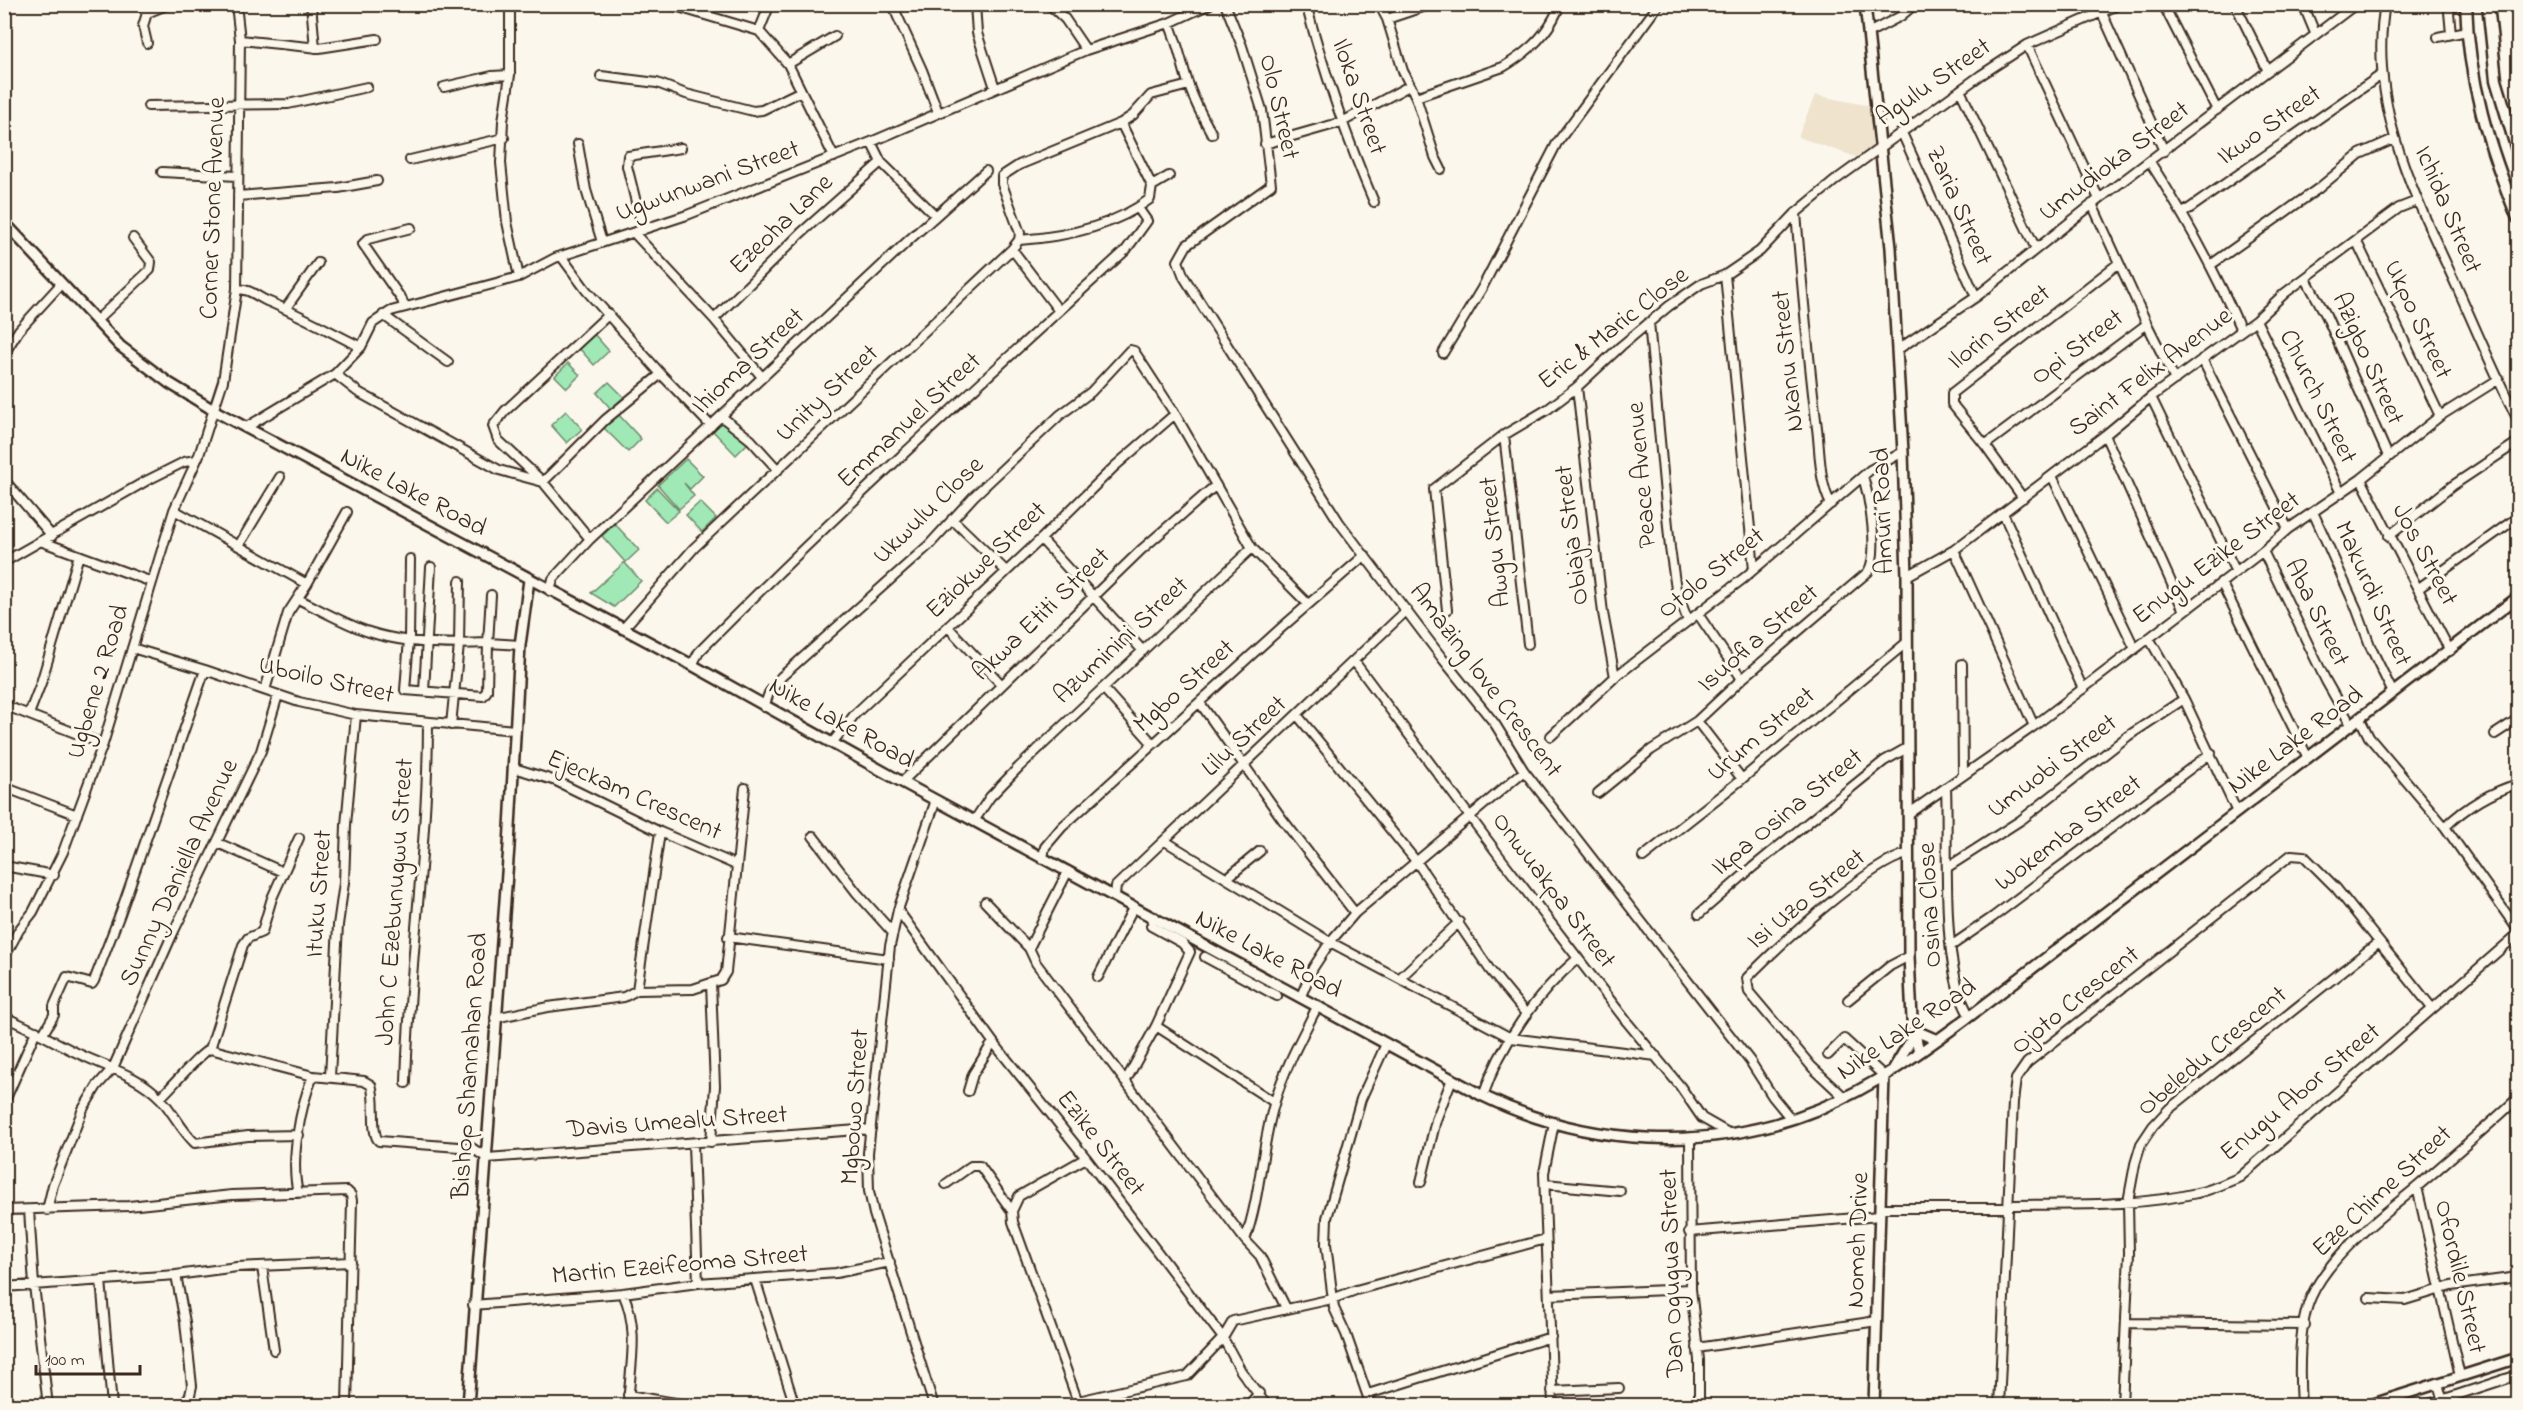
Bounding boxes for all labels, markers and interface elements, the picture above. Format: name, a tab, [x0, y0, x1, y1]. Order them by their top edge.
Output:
street label: Agulu Street	[1868, 29, 2000, 137]
street label: Iloka Street	[1320, 34, 1396, 160]
street label: Olo Street	[1247, 51, 1309, 164]
street label: Ikwo Street	[2210, 76, 2330, 176]
street label: Umudioka Street	[2031, 92, 2199, 232]
street label: Corner Stone Avenue	[191, 96, 237, 320]
street label: Ugwunwani Street	[611, 131, 806, 233]
street label: Zaria Street	[1915, 140, 2001, 272]
street label: Ichida Street	[2403, 140, 2491, 280]
street label: Ezeoha Lane	[721, 165, 843, 285]
street label: Ukpo Street	[2373, 254, 2461, 386]
street label: Eric & Maric Close	[1530, 258, 1698, 400]
street label: Ilorin Street	[1940, 275, 2060, 380]
street label: Azigbo Street	[2321, 287, 2413, 432]
street label: Nkanu Street	[1763, 288, 1815, 434]
street label: Saint Felix Avenue	[2061, 298, 2241, 447]
street label: Ihioma Street	[684, 299, 814, 425]
street label: Opi Street	[2023, 300, 2133, 396]
street label: Church Street	[2268, 323, 2366, 471]
street label: Unity Street	[768, 336, 888, 452]
street label: Emmanuel Street	[829, 344, 991, 498]
street label: Peace Avenue	[1618, 400, 1668, 550]
street label: Nike Lake Road	[333, 438, 494, 548]
street label: Amuri Road	[1863, 447, 1905, 575]
street label: Ukwulu Close	[865, 448, 994, 574]
street label: Obiaja Street	[1546, 463, 1600, 607]
street label: Awgu Street	[1470, 474, 1522, 609]
street label: Enugu Ezike Street	[2125, 483, 2310, 635]
street label: Eziokwe Street	[918, 493, 1057, 629]
street label: Jos Street	[2381, 497, 2467, 613]
street label: Makurdi Street	[2323, 515, 2421, 673]
street label: Otolo Street	[1650, 519, 1774, 629]
street label: Akwa Etiti Street	[964, 539, 1120, 691]
street label: Aba Street	[2274, 553, 2359, 674]
street label: Azuminini Street	[1046, 568, 1199, 714]
street label: Amazing love Crescent	[1399, 575, 1571, 787]
street label: Isuofia Street	[1690, 575, 1828, 703]
street label: Ugbene 2 Road	[58, 600, 141, 764]
street label: Mgbo Street	[1126, 631, 1245, 743]
street label: Uboilo Street	[254, 647, 398, 715]
street label: Nike Lake Road	[761, 668, 921, 780]
street label: Nike Lake Road	[2220, 677, 2372, 805]
street label: Urum Street	[1699, 678, 1825, 792]
street label: Lilu Street	[1193, 687, 1297, 787]
street label: Umuobi Street	[1980, 705, 2126, 829]
street label: Ejeckam Crescent	[540, 740, 728, 852]
street label: Ikpa Osina Street	[1704, 740, 1872, 886]
street label: Sunny Daniella Avenue	[111, 753, 250, 993]
street label: John C Ezebunugwu Street	[367, 757, 425, 1047]
street label: Wokemba Street	[1987, 766, 2151, 902]
street label: Onwuakpa Street	[1481, 805, 1625, 977]
street label: Ituku Street	[297, 829, 343, 959]
street label: Isi Uzo Street	[1739, 840, 1875, 960]
street label: Osina Close	[1909, 841, 1953, 969]
street label: Nike Lake Road	[1188, 900, 1349, 1010]
street label: Bishop Shannahan Road	[443, 931, 499, 1201]
street label: Ojoto Crescent	[2003, 937, 2149, 1065]
street label: Nike Lake Road	[1829, 969, 1985, 1091]
street label: Obeledu Crescent	[2129, 977, 2297, 1126]
street label: Enugu Abor Street	[2212, 1014, 2390, 1172]
street label: Mgbowo Street	[832, 1028, 880, 1186]
street label: Ezike Street	[1046, 1083, 1154, 1206]
street label: Davis Umealu Street	[564, 1096, 789, 1150]
street label: Eze Chime Street	[2304, 1117, 2462, 1267]
street label: Dan Ogugua Street	[1650, 1168, 1696, 1379]
street label: Nomeh Drive	[1838, 1171, 1880, 1309]
street label: Ofordile Street	[2423, 1196, 2495, 1358]
street label: Martin Ezeifeoma Street	[550, 1236, 810, 1296]
scale bar	[36, 1338, 140, 1376]
text: 100 m	[45, 1348, 85, 1374]

